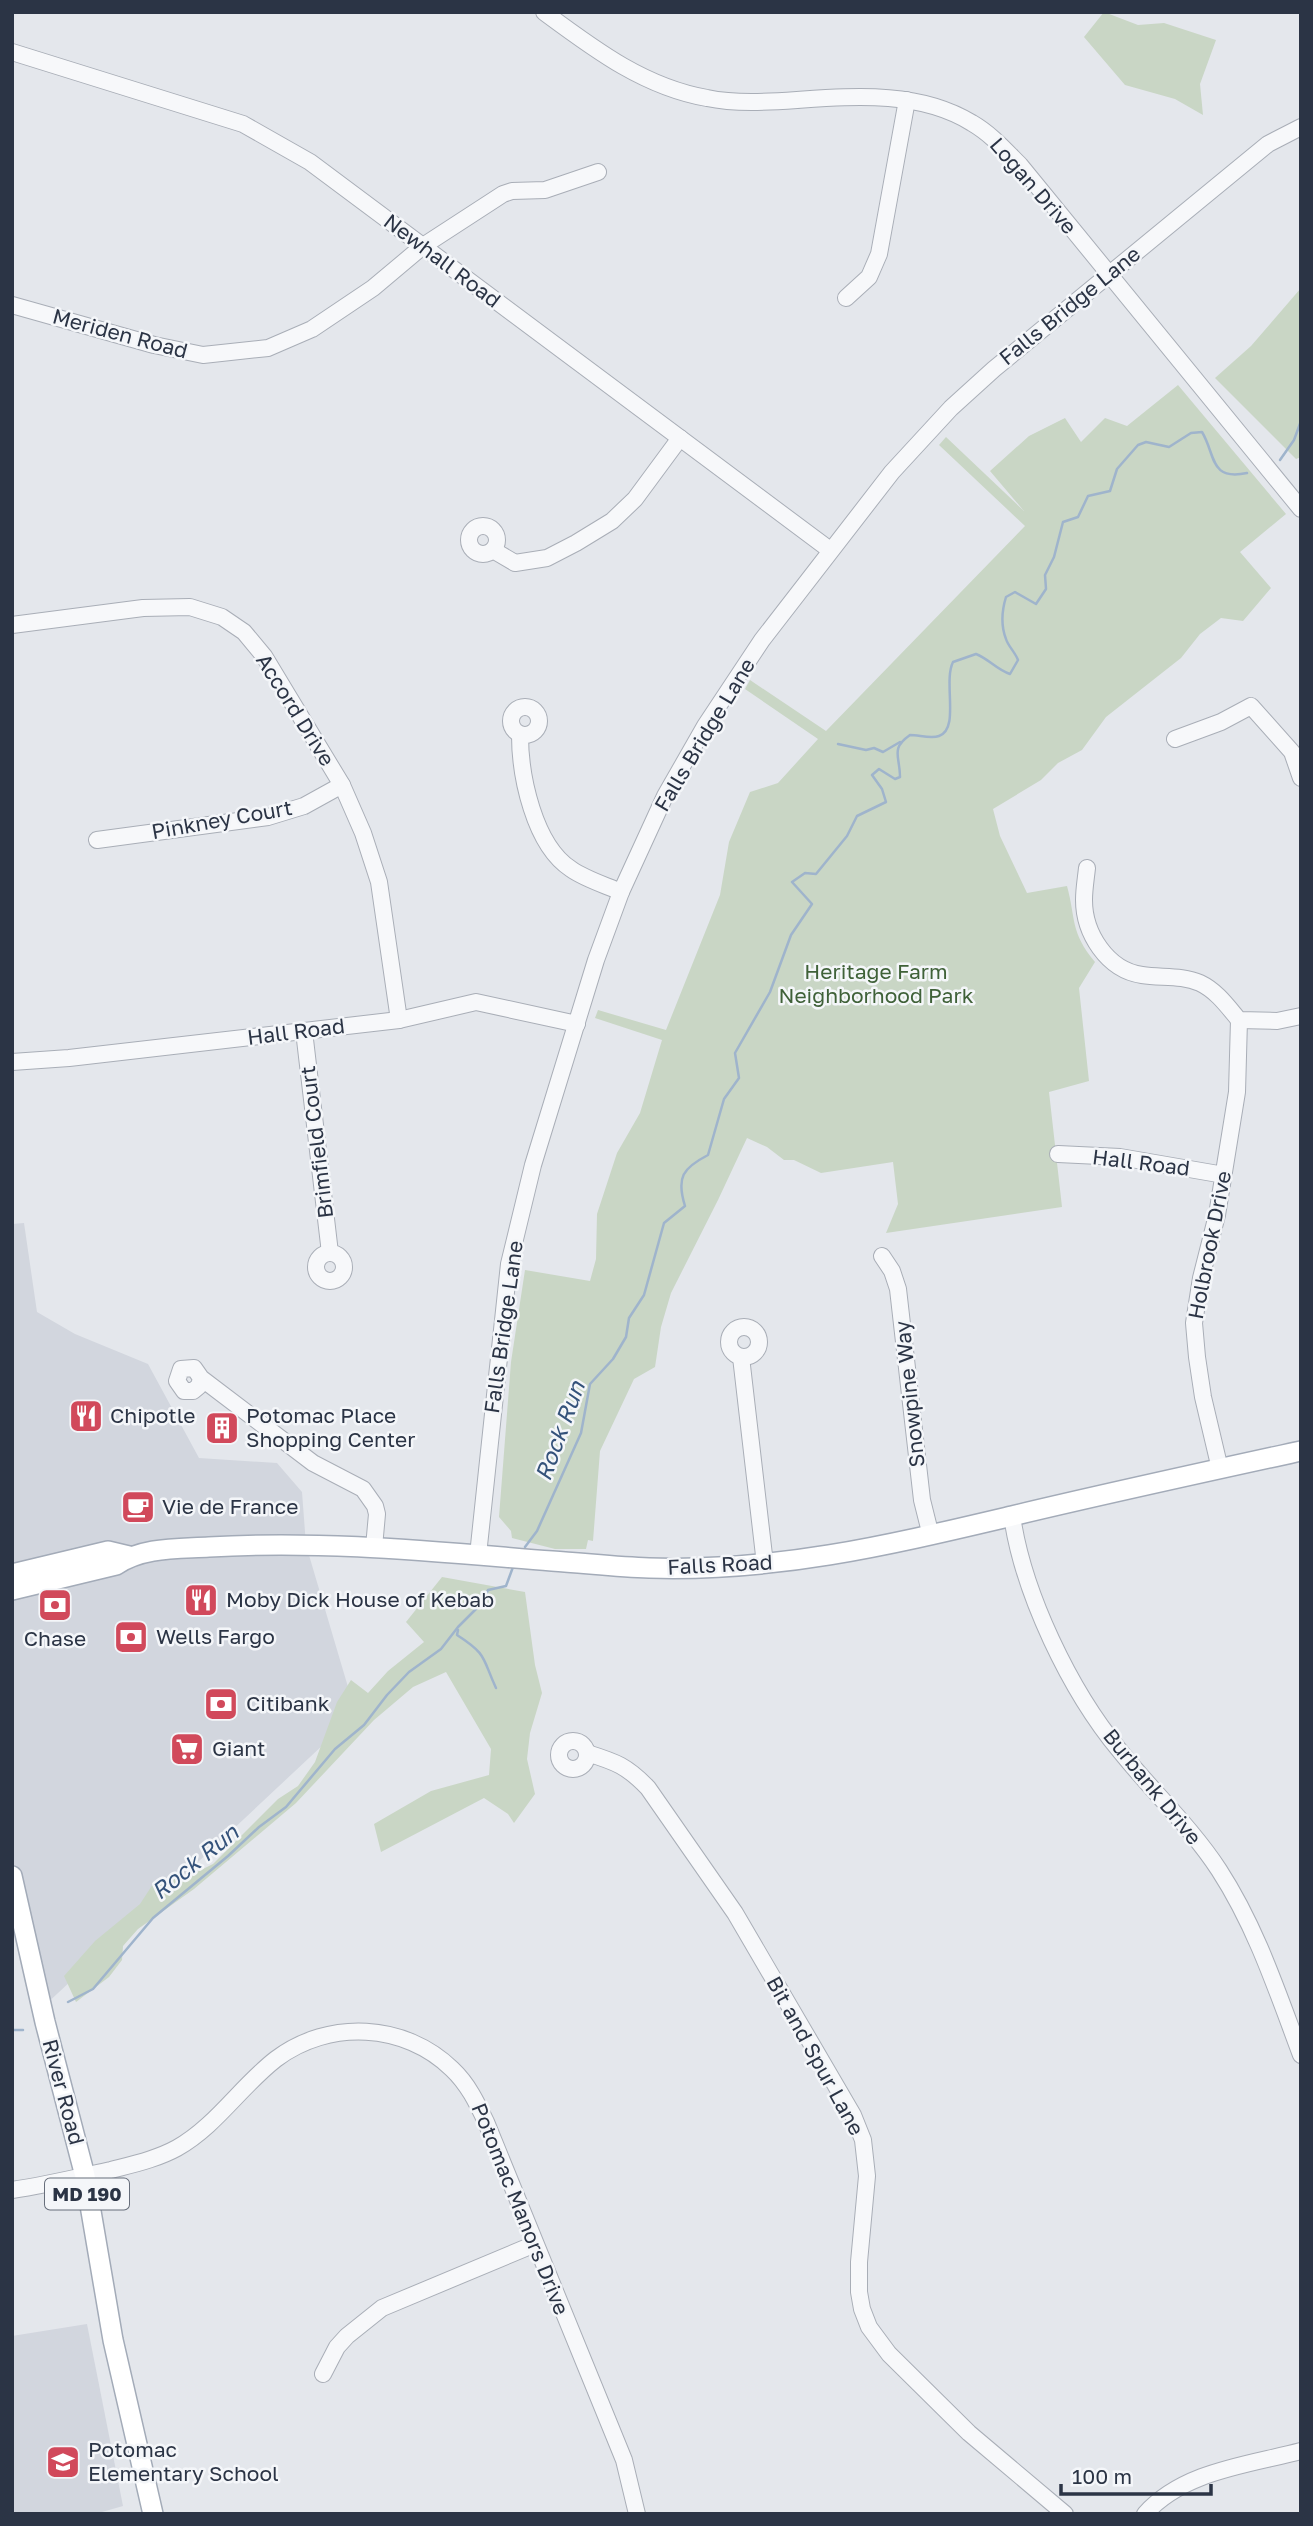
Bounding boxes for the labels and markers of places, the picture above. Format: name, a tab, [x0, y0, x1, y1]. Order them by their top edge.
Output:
restaurant icon: Chipotle	[67, 1397, 105, 1435]
place label: Chipotle	[110, 1402, 195, 1428]
place label: Potomac Place Shopping Center	[246, 1402, 415, 1452]
building icon: Potomac Place Shopping Center	[203, 1409, 241, 1447]
cafe icon: Vie de France	[119, 1488, 157, 1526]
place label: Vie de France	[162, 1493, 298, 1519]
restaurant icon: Moby Dick House of Kebab	[182, 1581, 220, 1619]
bank icon: Chase	[36, 1586, 74, 1624]
place label: Moby Dick House of Kebab	[226, 1586, 494, 1612]
bank icon: Wells Fargo	[112, 1618, 150, 1656]
place label: Wells Fargo	[156, 1623, 275, 1649]
place label: Chase	[24, 1625, 86, 1651]
bank icon: Citibank	[202, 1685, 240, 1723]
place label: Citibank	[246, 1690, 330, 1716]
supermarket icon: Giant	[168, 1730, 206, 1768]
place label: Giant	[212, 1735, 265, 1761]
place label: Potomac Elementary School	[88, 2436, 279, 2486]
school or university icon: Potomac Elementary School	[44, 2443, 82, 2481]

